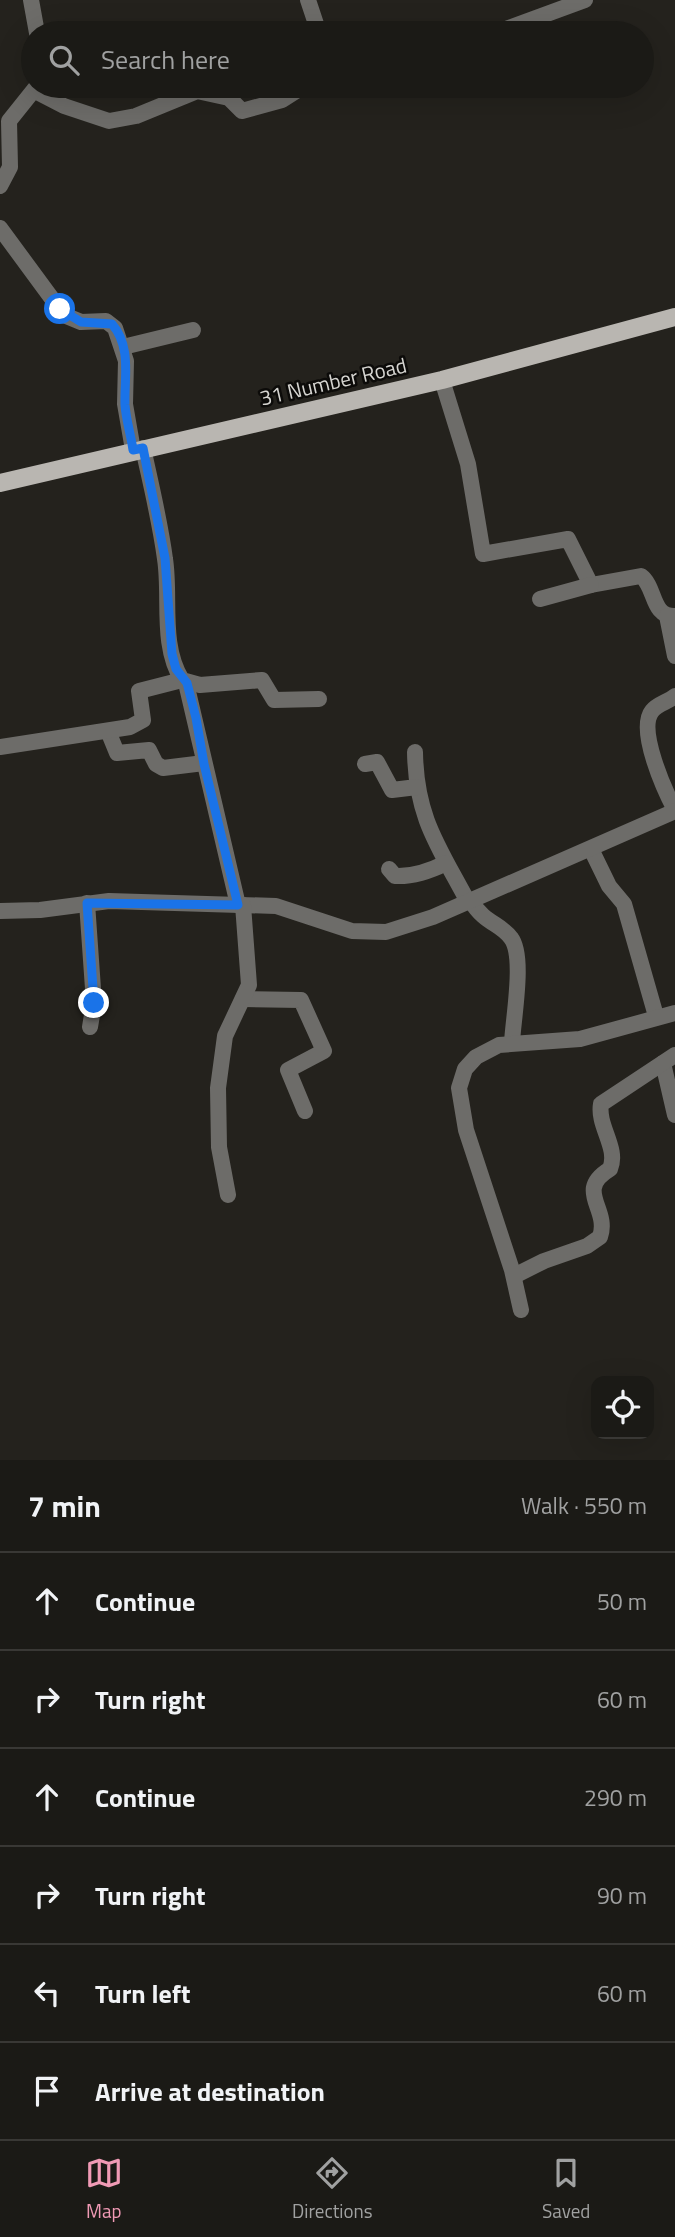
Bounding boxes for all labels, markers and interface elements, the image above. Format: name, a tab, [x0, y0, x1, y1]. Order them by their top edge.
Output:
search box	[21, 21, 654, 98]
text: Search here	[101, 40, 230, 79]
icon: search	[45, 41, 83, 79]
route start	[44, 293, 75, 324]
street label: 31 Number Road	[256, 349, 410, 413]
route end	[78, 987, 109, 1018]
map controls	[591, 1376, 654, 1439]
button: locate	[591, 1376, 654, 1439]
text: 7 min	[28, 1483, 101, 1529]
text: Walk · 550 m	[521, 1488, 647, 1523]
icon: ahead	[28, 1582, 66, 1620]
text: Continue	[95, 1582, 195, 1621]
text: 50 m	[597, 1584, 647, 1619]
icon: right	[28, 1680, 66, 1718]
text: Turn right	[95, 1680, 206, 1719]
text: 60 m	[597, 1682, 647, 1717]
icon: ahead	[28, 1778, 66, 1816]
text: Continue	[95, 1778, 195, 1817]
text: 290 m	[584, 1780, 647, 1815]
icon: right	[28, 1876, 66, 1914]
text: Turn right	[95, 1876, 206, 1915]
text: 90 m	[597, 1878, 647, 1913]
icon: left	[28, 1974, 66, 2012]
text: Turn left	[95, 1974, 190, 2013]
text: 60 m	[597, 1976, 647, 2011]
icon: arrive	[28, 2072, 66, 2110]
text: Arrive at destination	[95, 2072, 325, 2111]
tab: Map	[85, 2154, 123, 2225]
tab: Directions	[292, 2154, 373, 2225]
tab: Saved	[542, 2154, 590, 2225]

